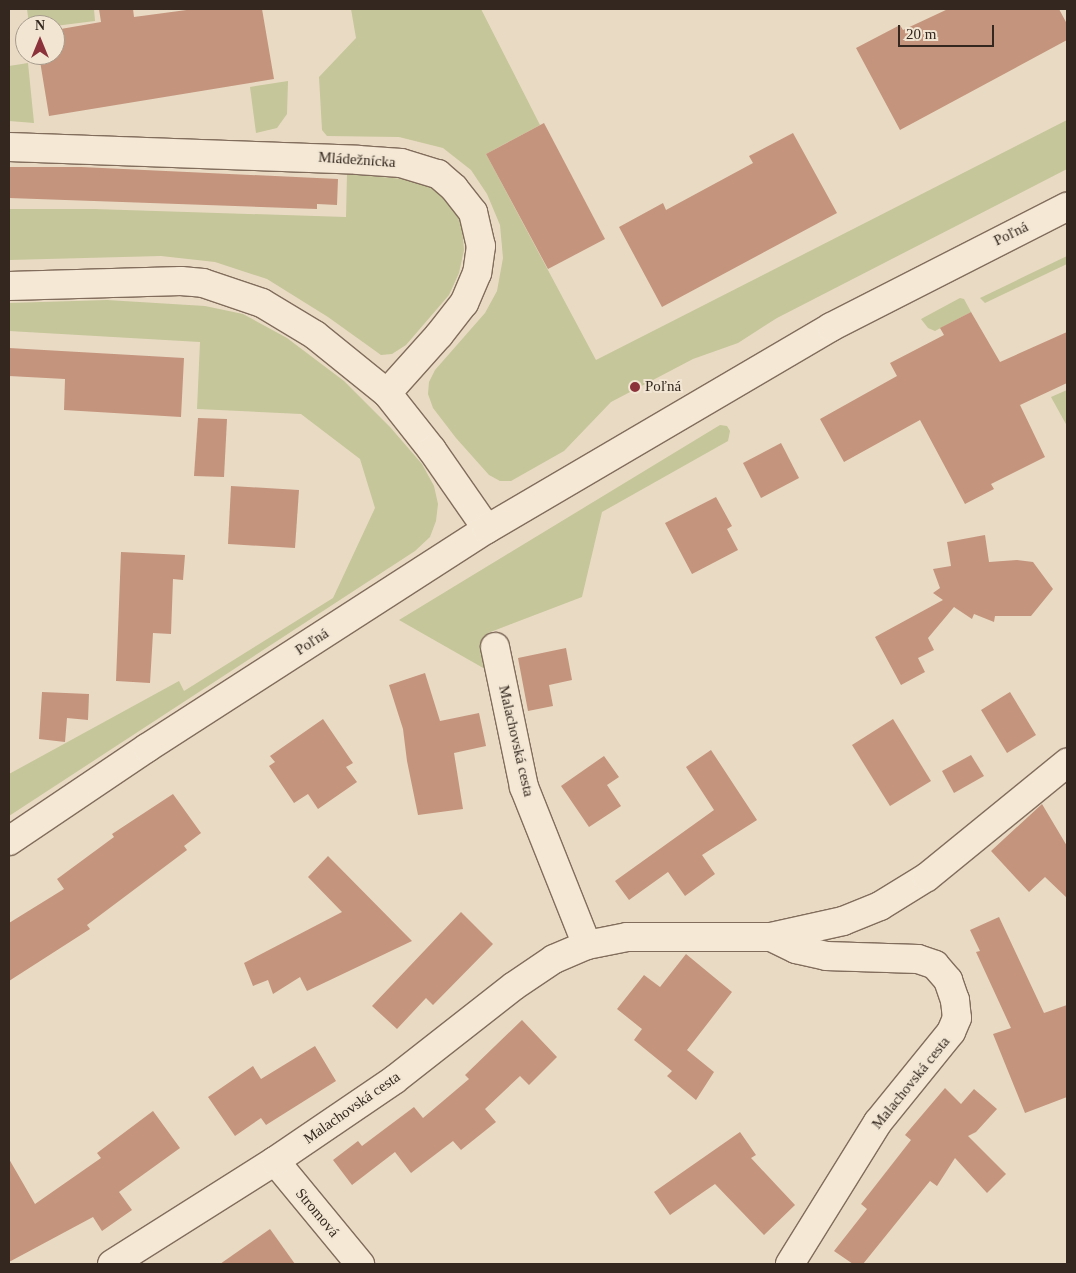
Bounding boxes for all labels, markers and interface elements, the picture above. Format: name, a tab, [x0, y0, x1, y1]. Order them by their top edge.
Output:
north arrow	[15, 15, 65, 65]
scale bar	[901, 15, 997, 47]
text: N	[35, 18, 45, 33]
text: 20 m	[906, 26, 936, 42]
street label: Mládežnícka	[318, 148, 396, 172]
street label: Poľná	[991, 218, 1031, 250]
place label: Poľná	[645, 378, 681, 396]
marker: Poľná	[629, 381, 641, 393]
street label: Poľná	[292, 625, 332, 659]
street label: Malachovská cesta	[494, 684, 538, 798]
street label: Malachovská cesta	[868, 1033, 954, 1133]
street label: Malachovská cesta	[300, 1068, 404, 1148]
street label: Stromová	[291, 1185, 343, 1241]

